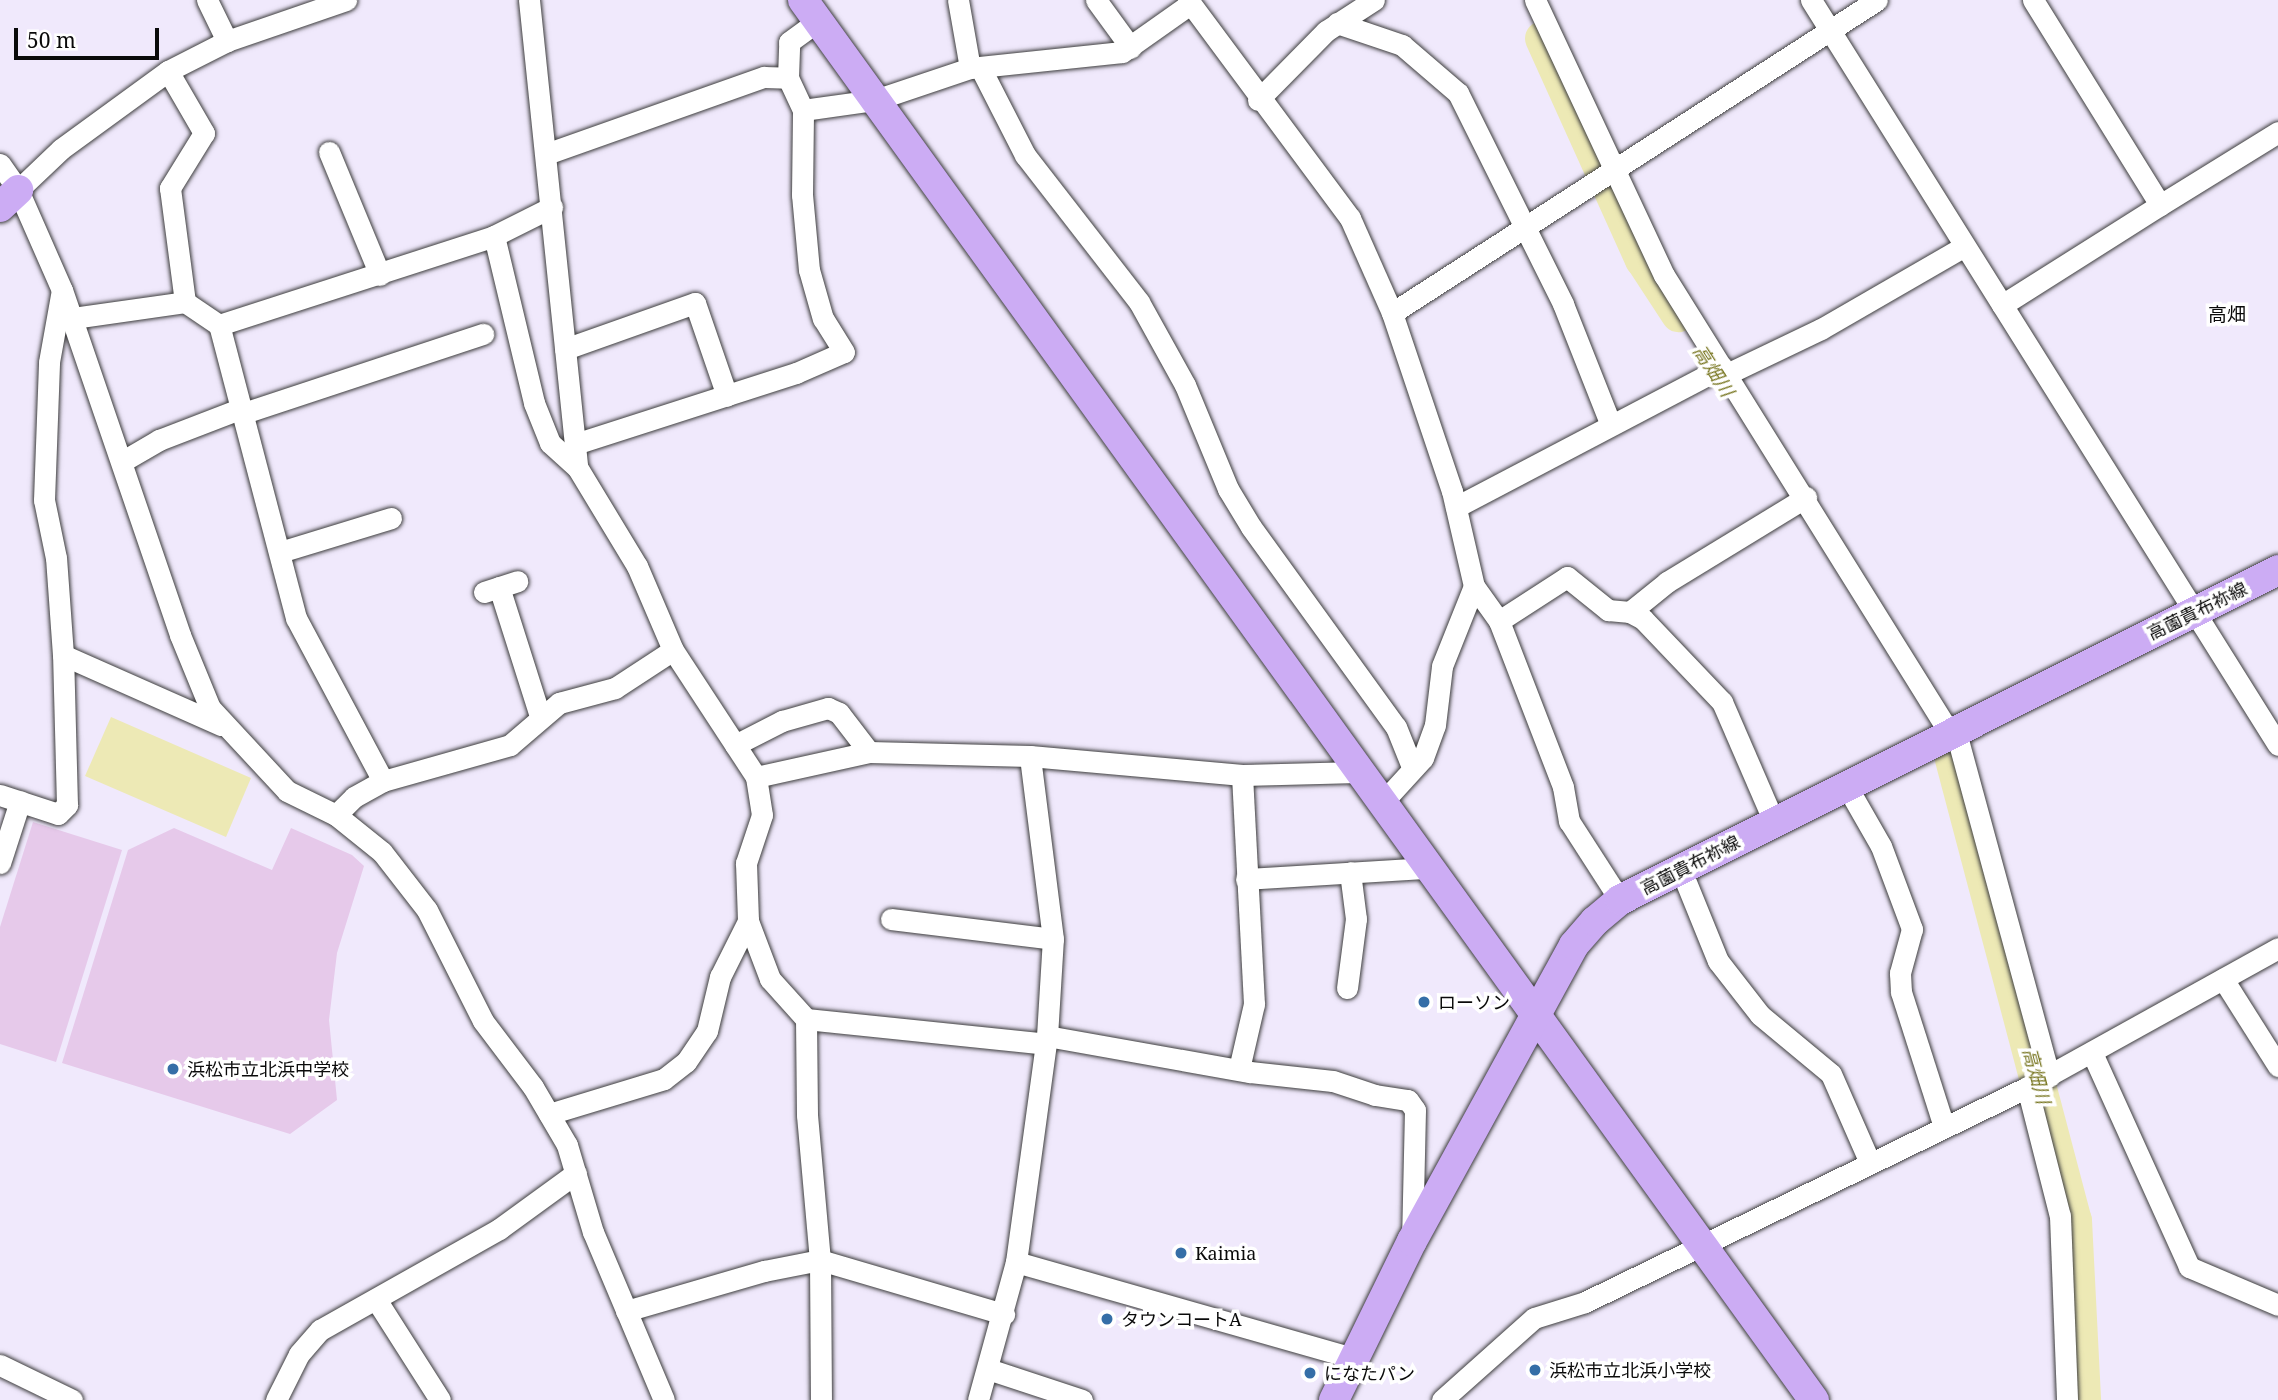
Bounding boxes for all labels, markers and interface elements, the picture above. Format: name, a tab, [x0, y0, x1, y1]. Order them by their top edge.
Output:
scale bar	[18, 14, 163, 58]
text: 50 m	[27, 26, 76, 54]
district label: 高畑	[2208, 304, 2246, 326]
water label: 高畑川	[1688, 341, 1738, 401]
street label: 高薗貴布祢線	[2144, 578, 2250, 644]
street label: 高薗貴布祢線	[1637, 831, 1743, 899]
place label: ローソン	[1438, 991, 1510, 1013]
marker: ローソン	[1416, 994, 1432, 1010]
water label: 高畑川	[2018, 1046, 2054, 1106]
place label: 浜松市立北浜中学校	[187, 1058, 349, 1080]
marker: 浜松市立北浜中学校	[165, 1061, 181, 1077]
place label: Kaimia	[1195, 1242, 1256, 1264]
marker: Kaimia	[1173, 1245, 1189, 1261]
place label: タウンコートA	[1121, 1308, 1242, 1330]
marker: タウンコートA	[1099, 1311, 1115, 1327]
place label: 浜松市立北浜小学校	[1549, 1359, 1711, 1381]
place label: になたパン	[1324, 1362, 1414, 1384]
marker: 浜松市立北浜小学校	[1527, 1362, 1543, 1378]
marker: になたパン	[1302, 1365, 1318, 1381]

